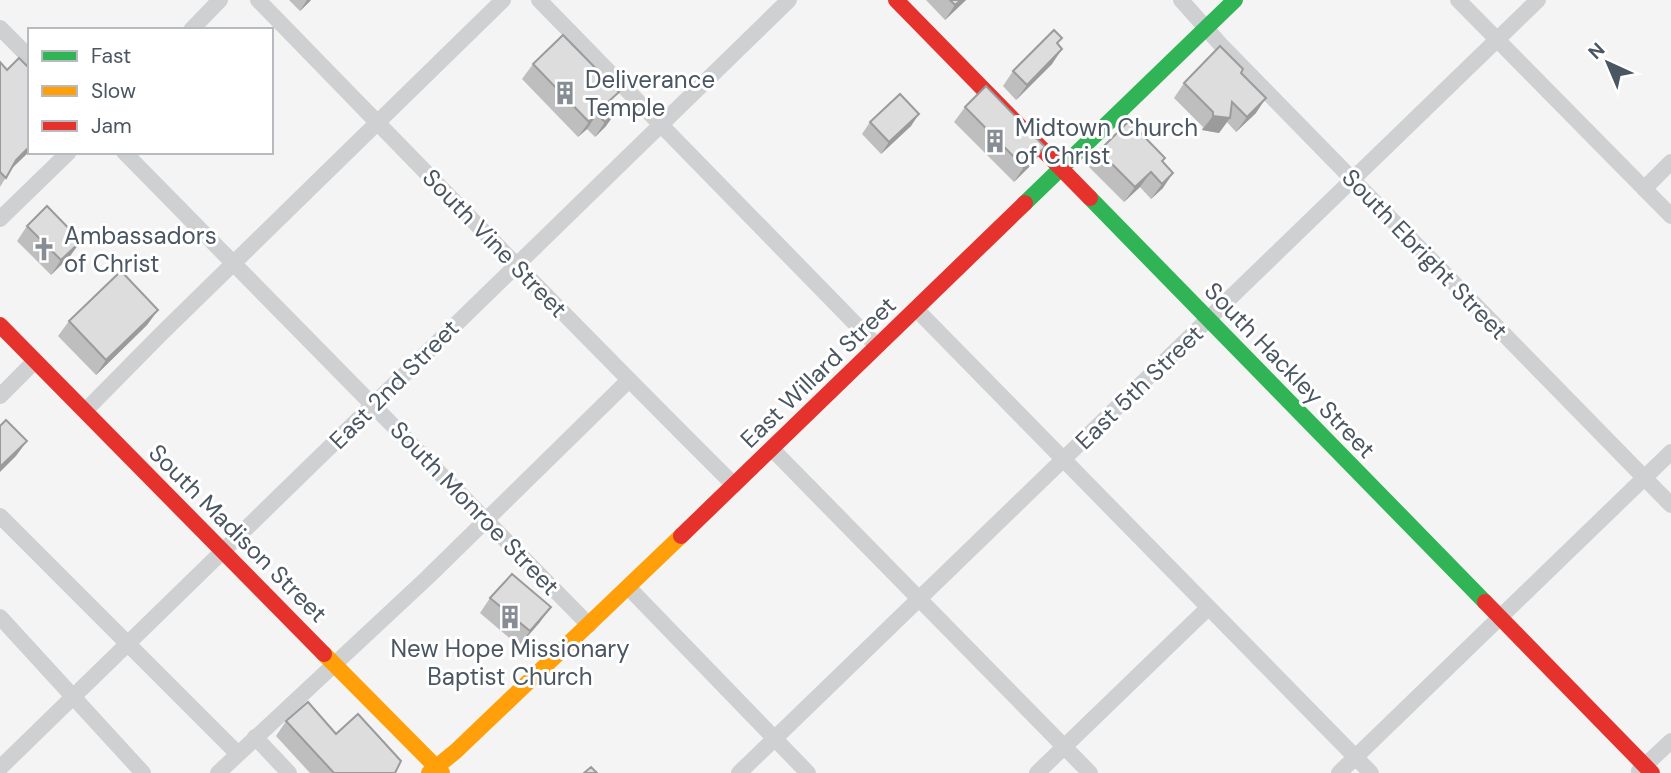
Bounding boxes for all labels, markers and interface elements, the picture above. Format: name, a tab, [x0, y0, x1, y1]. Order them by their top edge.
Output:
legend	[28, 28, 273, 154]
north arrow	[1573, 28, 1643, 98]
text: N	[1583, 37, 1610, 65]
text: Fast	[91, 42, 131, 70]
place label: Deliverance Temple	[585, 64, 715, 123]
text: Slow	[91, 77, 136, 105]
building icon: Deliverance Temple	[551, 79, 579, 107]
text: Jam	[91, 112, 132, 140]
place label: Midtown Church of Christ	[1015, 112, 1198, 171]
building icon: Midtown Church of Christ	[981, 127, 1009, 155]
street label: South Vine Street	[416, 162, 574, 324]
street label: South Ebright Street	[1335, 162, 1515, 346]
place label: Ambassadors of Christ	[64, 220, 217, 279]
church icon: Ambassadors of Christ	[30, 235, 58, 263]
street label: South Hackley Street	[1198, 275, 1382, 465]
street label: East Willard Street	[734, 290, 902, 454]
street label: East 2nd Street	[323, 313, 465, 455]
street label: East 5th Street	[1068, 318, 1210, 456]
street label: South Monroe Street	[384, 414, 566, 602]
street label: South Madison Street	[142, 437, 334, 629]
building icon: New Hope Missionary Baptist Church	[496, 603, 524, 631]
place label: New Hope Missionary Baptist Church	[390, 633, 630, 692]

